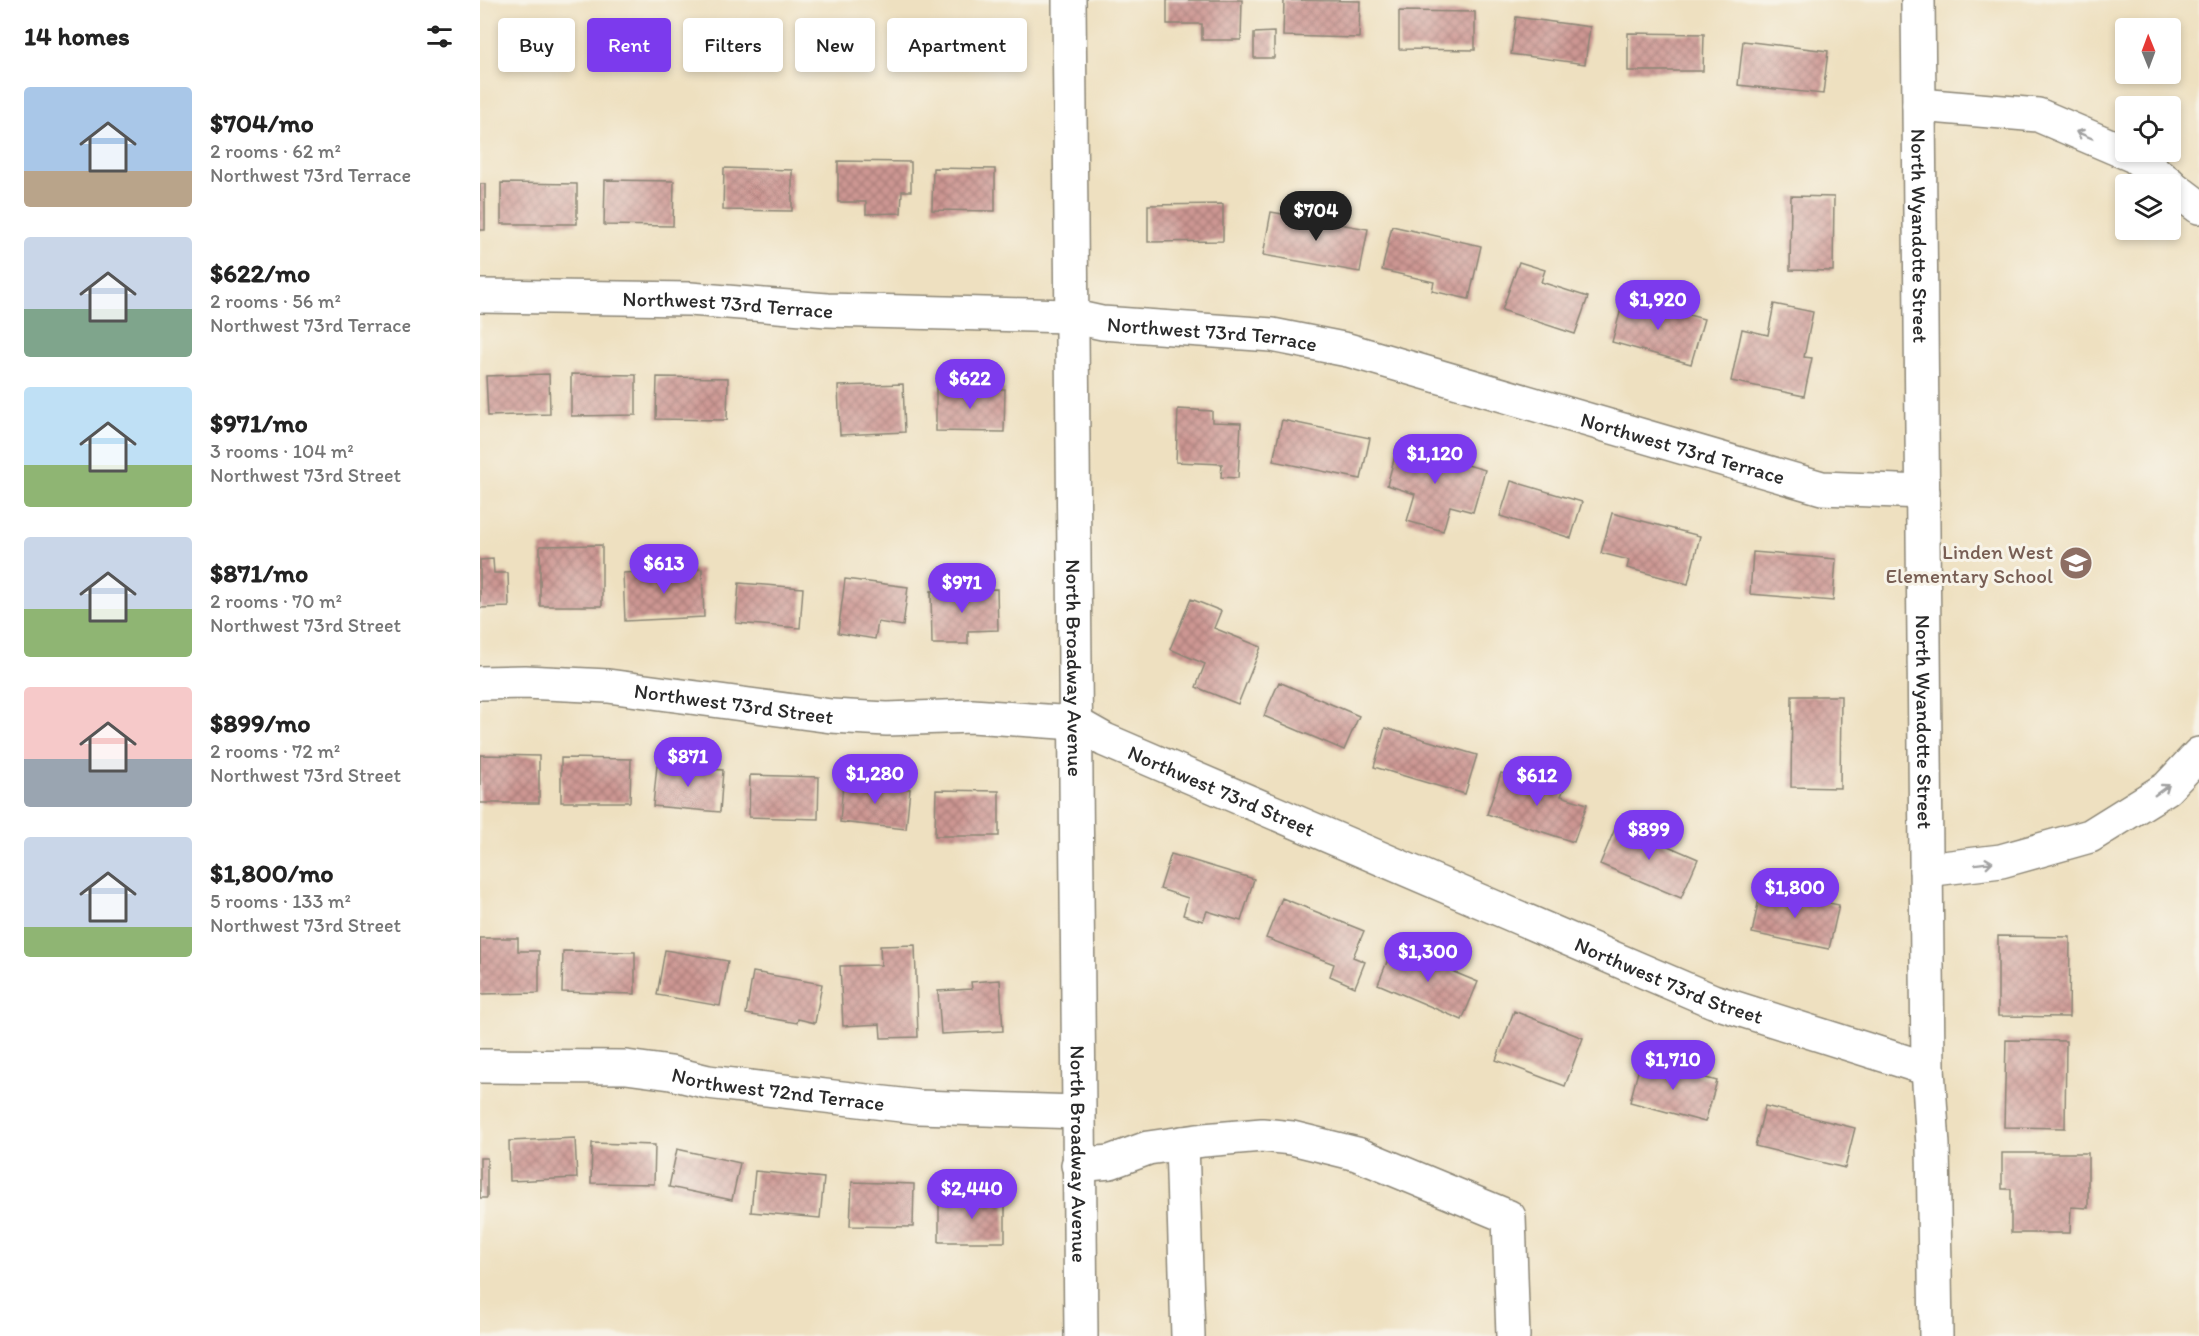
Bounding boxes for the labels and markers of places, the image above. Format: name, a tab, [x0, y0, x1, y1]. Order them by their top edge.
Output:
pin: $704	[1280, 191, 1352, 242]
pin: $1,920	[1609, 280, 1707, 331]
pin: $622	[934, 359, 1006, 410]
pin: $1,120	[1386, 434, 1484, 485]
place label: Linden West Elementary School	[1886, 539, 2053, 588]
pin: $613	[628, 544, 700, 595]
school or university icon: Linden West Elementary School	[2058, 545, 2094, 581]
pin: $971	[926, 563, 998, 614]
pin: $871	[652, 737, 724, 788]
pin: $1,280	[826, 754, 924, 805]
pin: $612	[1501, 756, 1573, 807]
pin: $899	[1613, 810, 1685, 861]
pin: $1,800	[1746, 868, 1844, 919]
pin: $1,300	[1379, 932, 1477, 983]
pin: $1,710	[1624, 1040, 1722, 1091]
pin: $2,440	[923, 1169, 1021, 1220]

